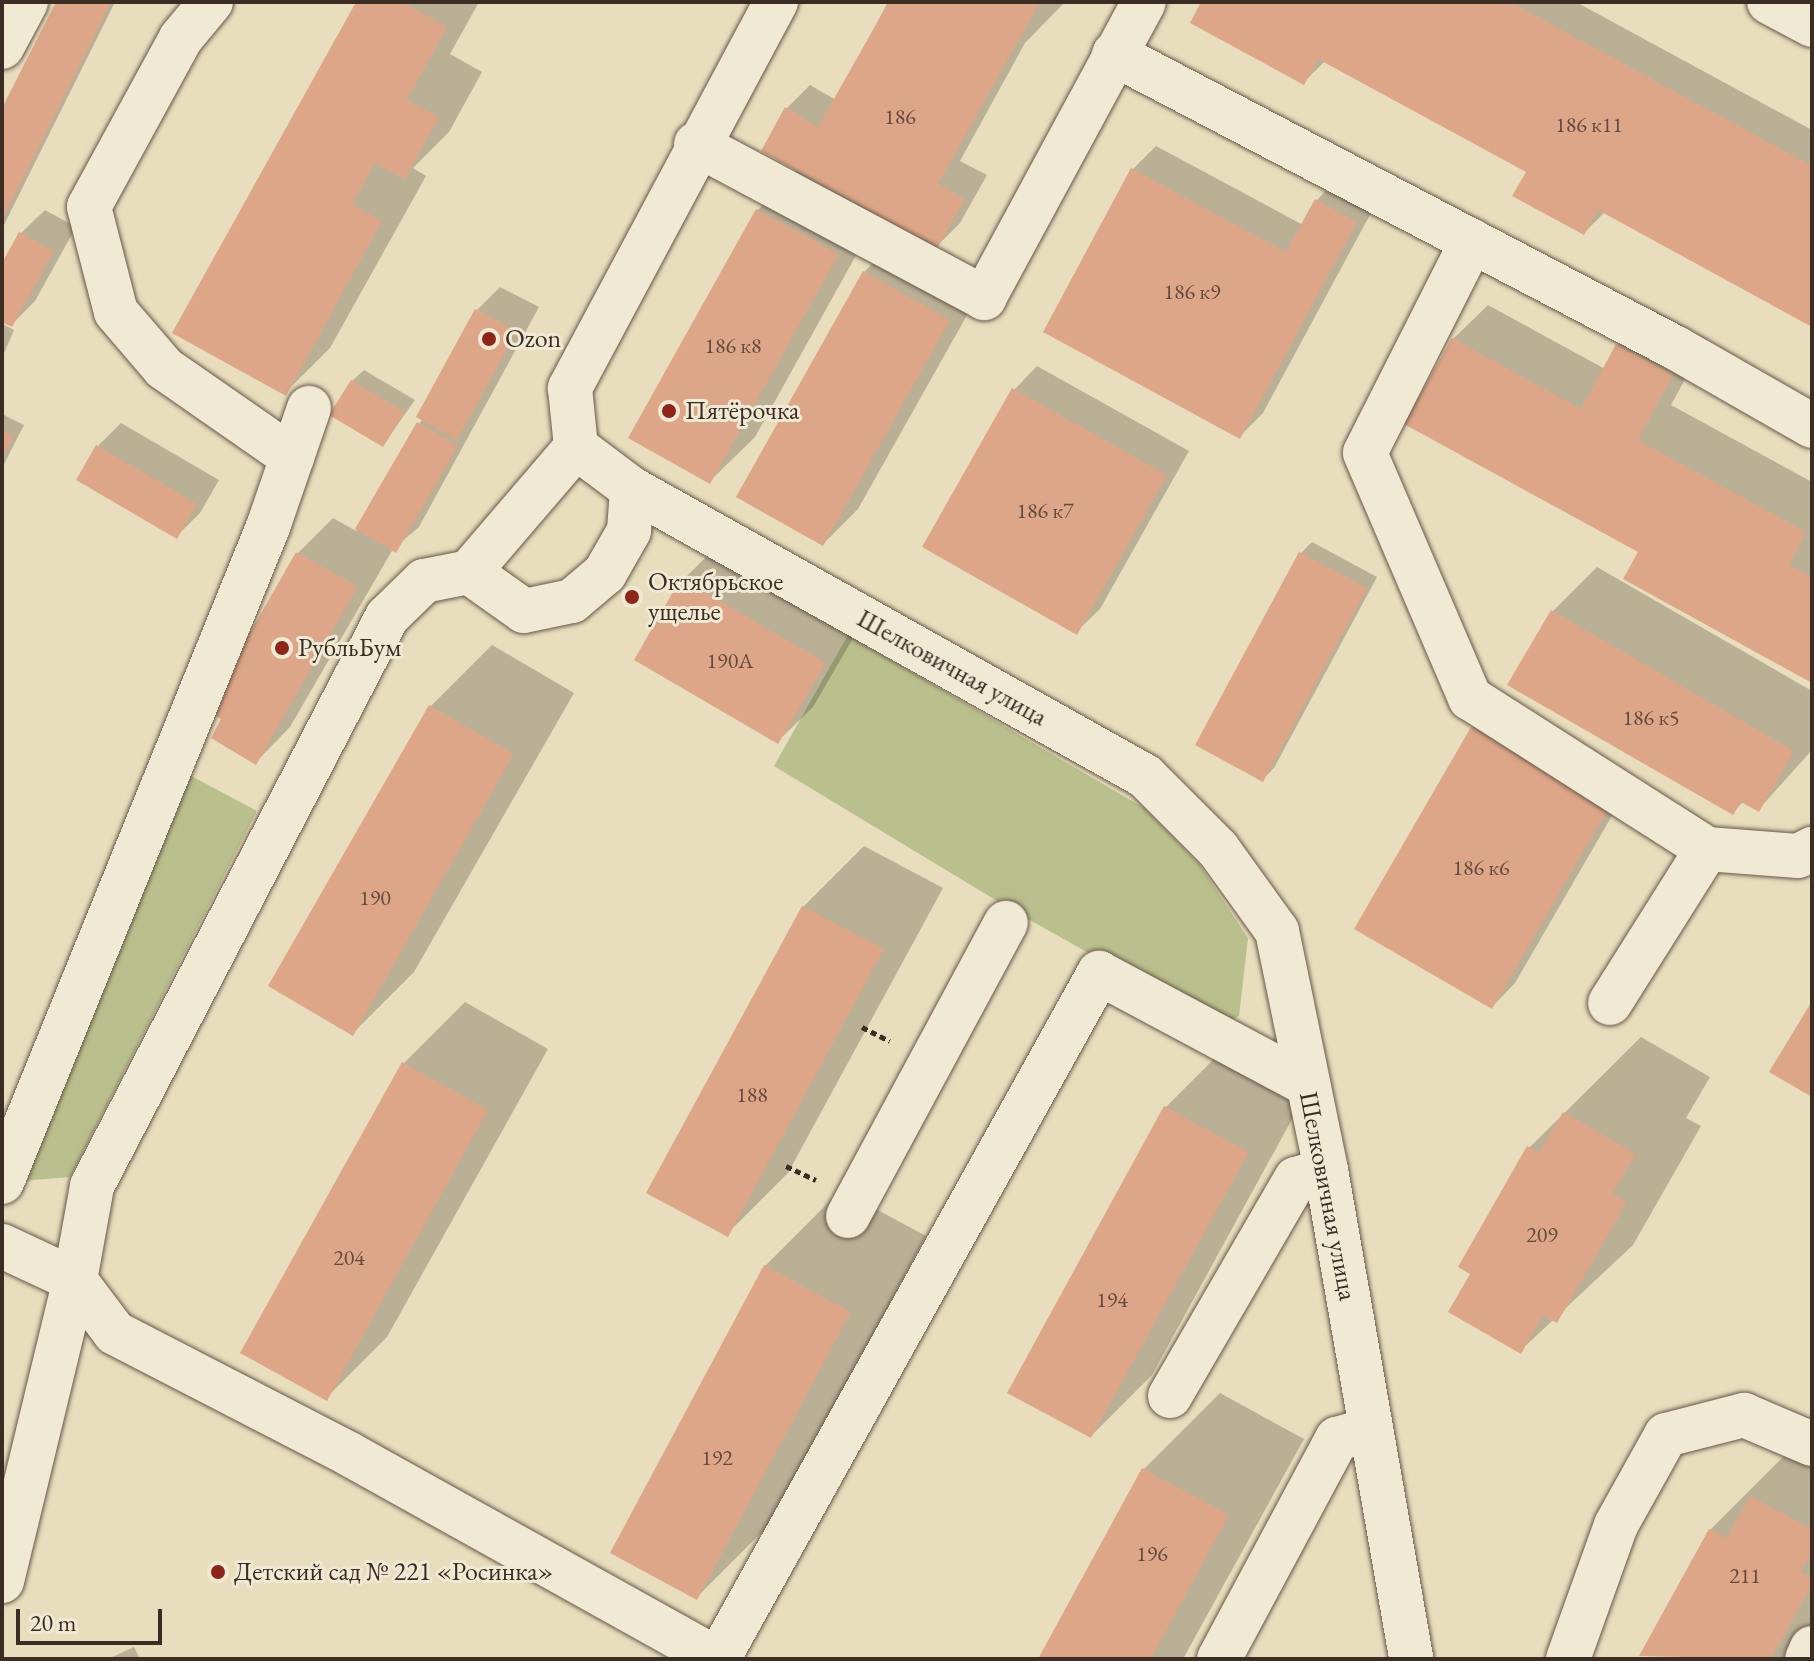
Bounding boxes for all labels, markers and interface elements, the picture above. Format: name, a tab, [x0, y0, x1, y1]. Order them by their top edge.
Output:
house number: 186	[884, 104, 916, 130]
house number: 186 к11	[1555, 112, 1623, 138]
house number: 186 к9	[1163, 279, 1221, 305]
place label: Ozon	[505, 323, 561, 355]
marker: Ozon	[480, 330, 498, 348]
house number: 186 к8	[704, 333, 762, 359]
place label: Пятёрочка	[685, 395, 799, 427]
marker: Пятёрочка	[660, 402, 678, 420]
house number: 186 к7	[1016, 498, 1074, 524]
place label: Октябрьское ущелье	[648, 566, 783, 628]
marker: Октябрьское ущелье	[623, 588, 641, 606]
street label: Шелковичная улица	[852, 603, 1052, 733]
place label: РубльБум	[298, 632, 401, 664]
marker: РубльБум	[273, 639, 291, 657]
house number: 190А	[707, 648, 753, 674]
house number: 186 к5	[1622, 705, 1680, 731]
house number: 186 к6	[1452, 855, 1510, 881]
house number: 190	[359, 885, 391, 911]
house number: 188	[736, 1082, 768, 1108]
street label: Шелковичная улица	[1292, 1089, 1364, 1303]
house number: 209	[1526, 1222, 1558, 1248]
house number: 204	[333, 1245, 365, 1271]
house number: 194	[1096, 1287, 1128, 1313]
house number: 192	[701, 1445, 733, 1471]
house number: 196	[1136, 1541, 1168, 1567]
place label: Детский сад № 221 «Росинка»	[234, 1556, 553, 1588]
marker: Детский сад № 221 «Росинка»	[209, 1563, 227, 1581]
house number: 211	[1729, 1563, 1761, 1589]
scale bar	[20, 1593, 166, 1643]
text: 20 m	[30, 1607, 77, 1638]

